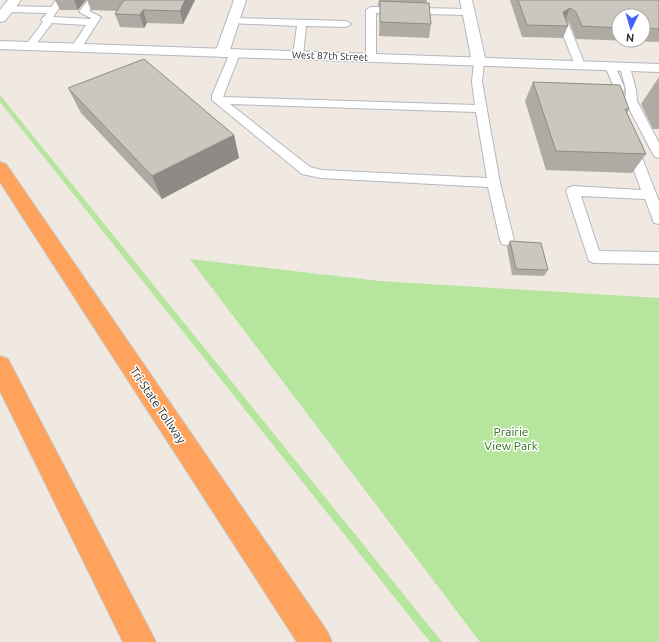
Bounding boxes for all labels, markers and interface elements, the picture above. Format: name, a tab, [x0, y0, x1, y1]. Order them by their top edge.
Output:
north arrow	[611, 8, 651, 48]
text: N	[626, 32, 635, 44]
street label: West 87th Street	[292, 49, 368, 63]
street label: Tri-State Tollway	[128, 364, 188, 446]
park label: Prairie View Park	[484, 425, 538, 452]

